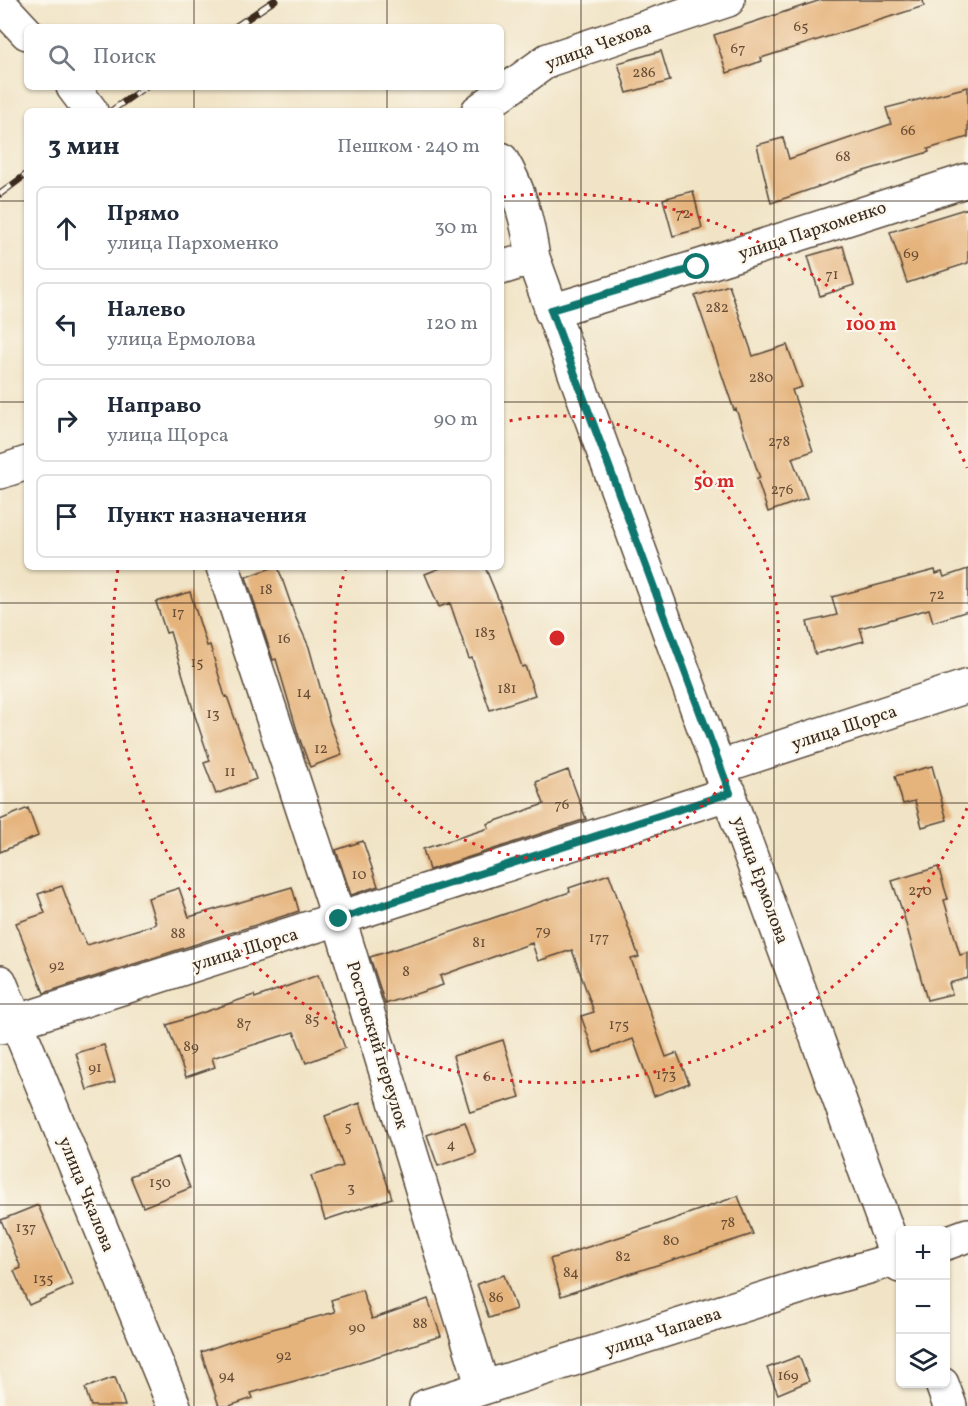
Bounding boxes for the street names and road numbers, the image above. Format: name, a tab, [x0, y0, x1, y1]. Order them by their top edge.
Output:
street label: улица Чехова	[542, 16, 655, 77]
street label: улица Пархоменко	[735, 196, 890, 267]
street label: улица Щорса	[788, 700, 900, 757]
street label: улица Ермолова	[725, 813, 794, 948]
street label: улица Щорса	[189, 922, 302, 978]
street label: Ростовский переулок	[339, 958, 414, 1133]
street label: улица Чкалова	[51, 1133, 120, 1256]
street label: улица Чапаева	[602, 1302, 725, 1363]

